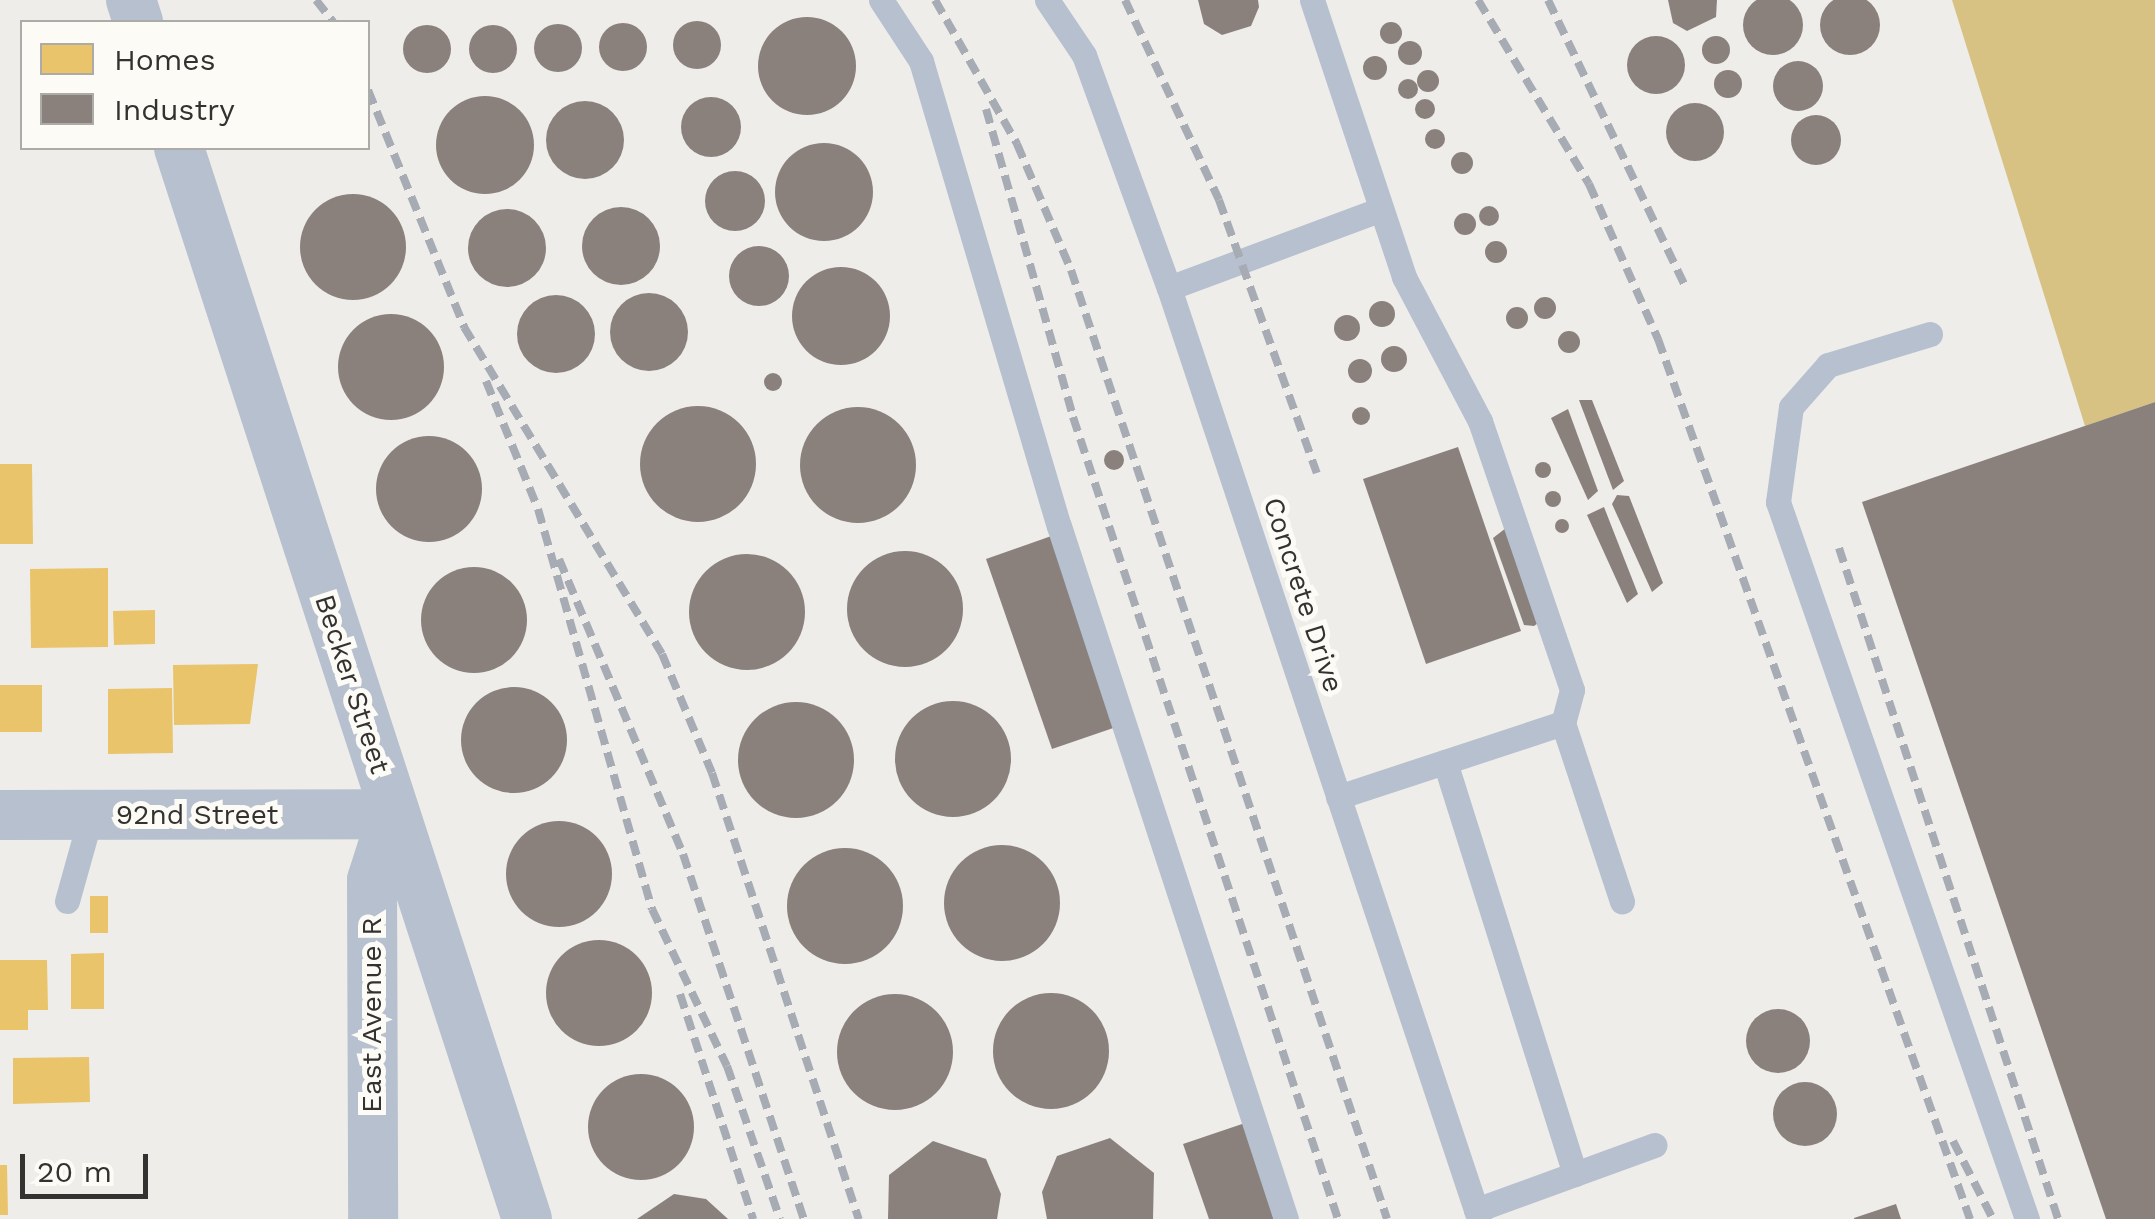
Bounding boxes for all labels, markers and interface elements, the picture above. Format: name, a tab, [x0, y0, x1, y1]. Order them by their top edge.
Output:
legend	[20, 20, 370, 150]
text: Homes	[114, 42, 216, 77]
text: Industry	[114, 92, 235, 127]
street label: Concrete Drive	[1256, 493, 1350, 697]
street label: Becker Street	[307, 590, 397, 778]
street label: 92nd Street	[116, 798, 278, 832]
street label: East Avenue R	[355, 917, 389, 1113]
scale bar	[25, 1134, 152, 1196]
text: 20 m	[37, 1154, 112, 1189]

